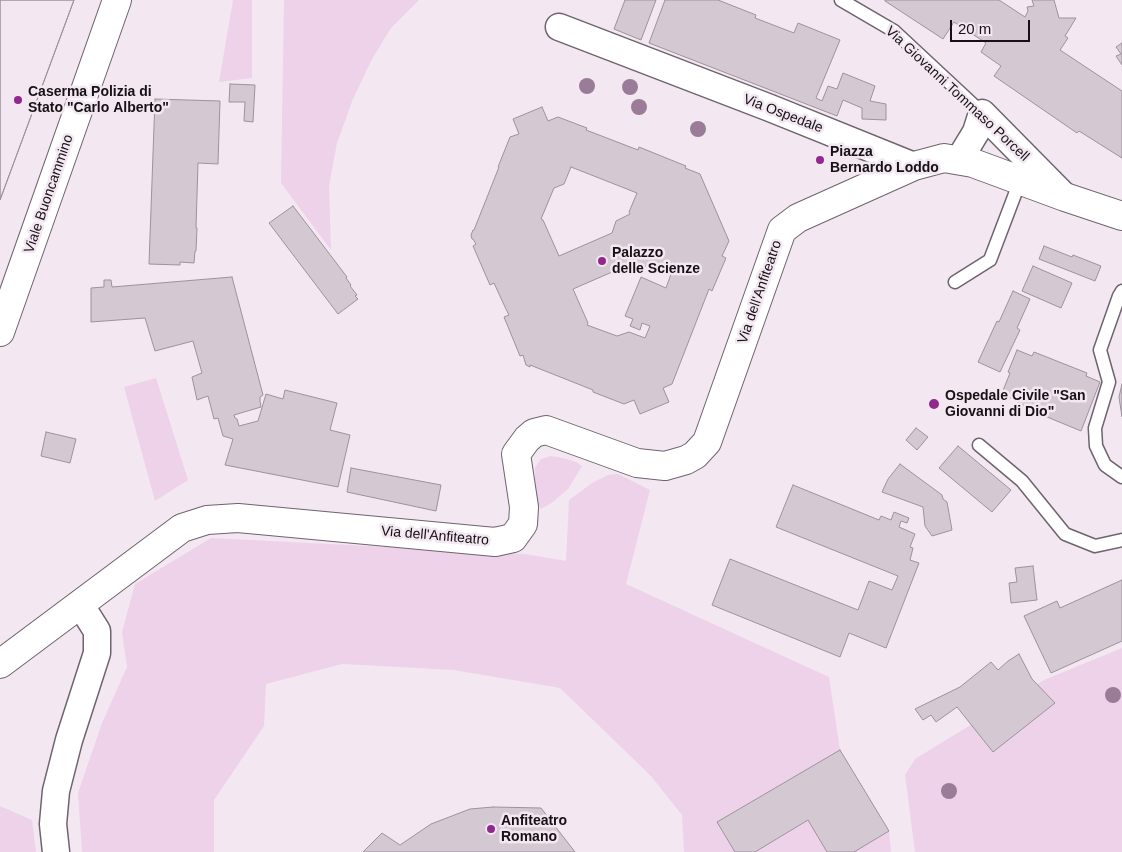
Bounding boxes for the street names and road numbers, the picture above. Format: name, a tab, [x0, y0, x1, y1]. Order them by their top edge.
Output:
street label: Via Giovanni Tommaso Porcell	[882, 23, 1032, 165]
street label: Via Ospedale	[741, 91, 825, 137]
street label: Viale Buoncammino	[21, 133, 77, 255]
street label: Via dell'Anfiteatro	[734, 238, 786, 346]
street label: Via dell'Anfiteatro	[380, 523, 490, 549]

